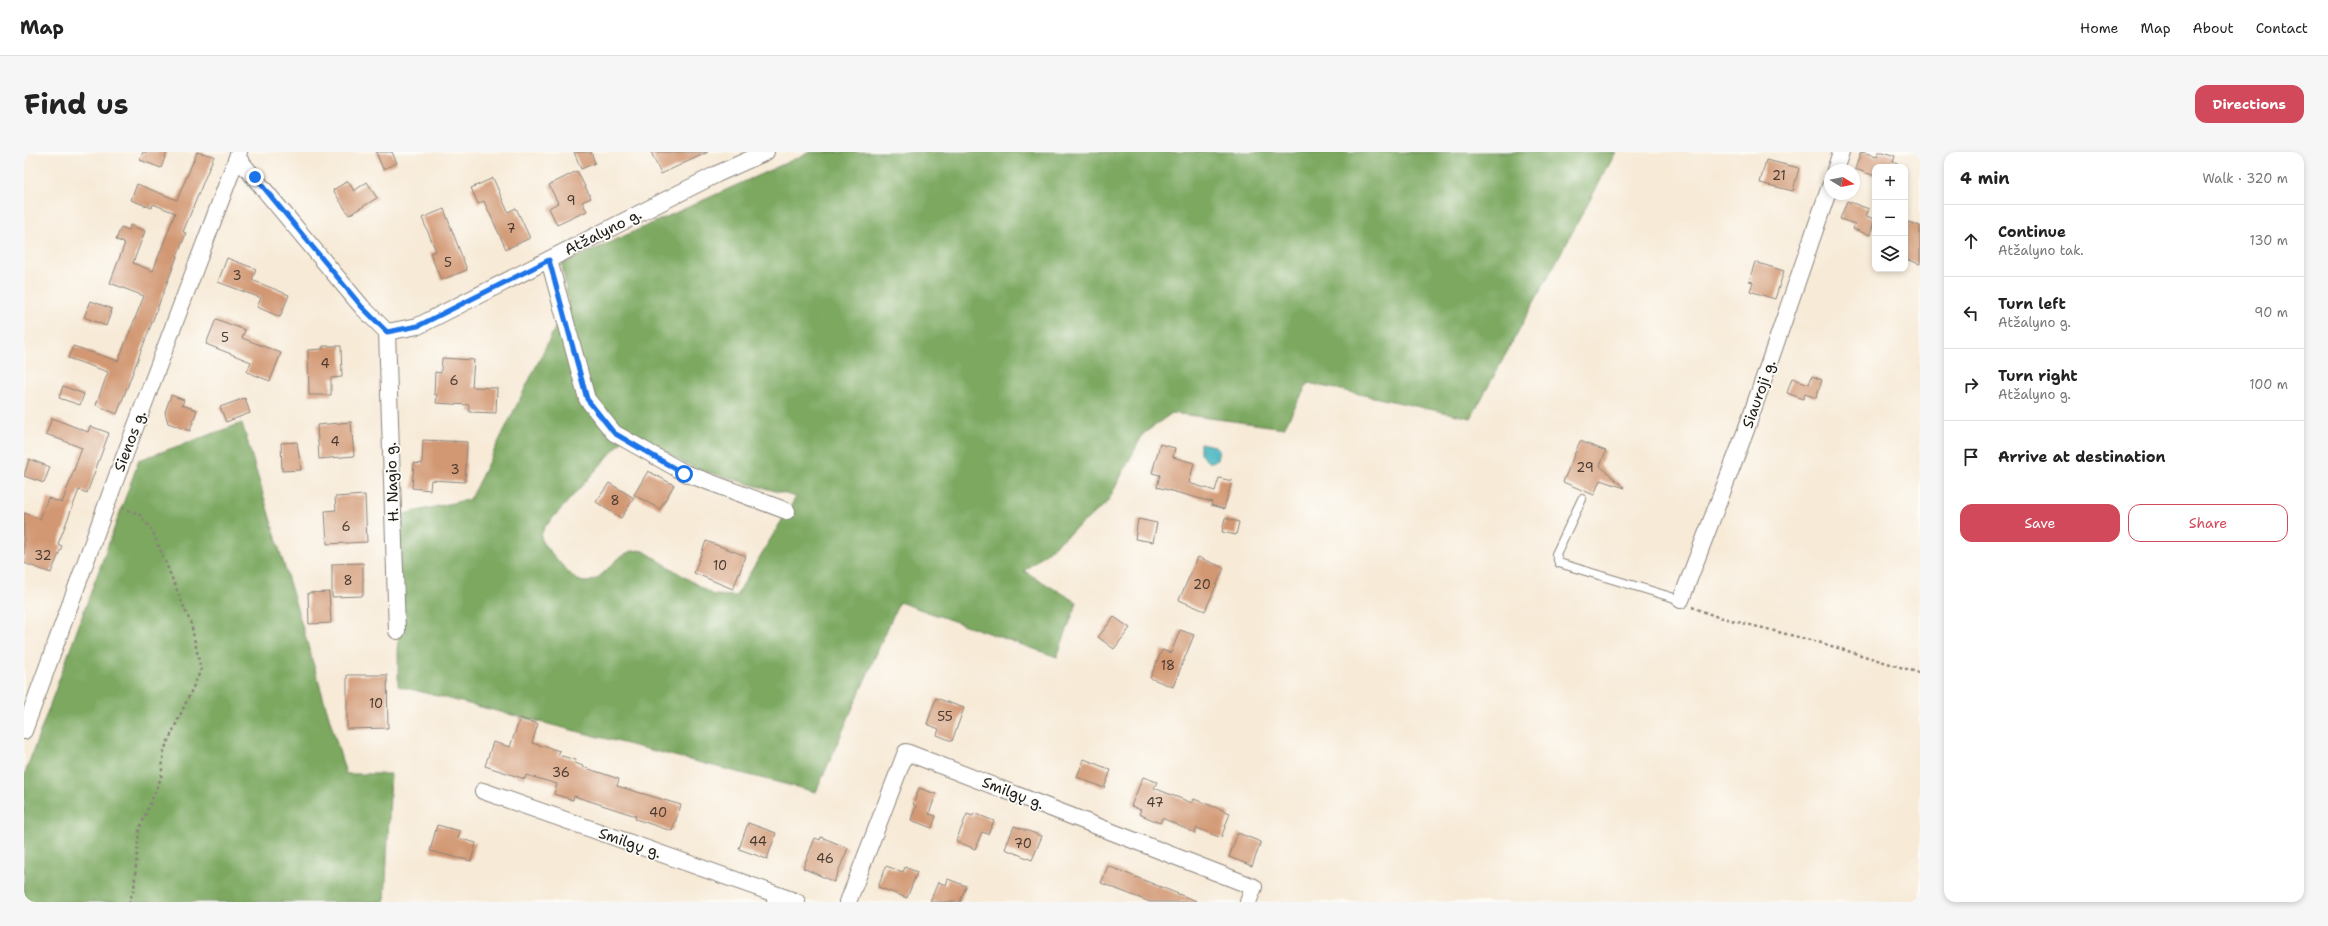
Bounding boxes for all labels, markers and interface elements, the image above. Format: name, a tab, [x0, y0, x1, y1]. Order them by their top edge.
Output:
text: Map	[20, 15, 64, 40]
text: Home	[2080, 19, 2119, 37]
text: Map	[2141, 19, 2171, 37]
text: About	[2193, 19, 2234, 37]
text: Contact	[2256, 19, 2308, 37]
text: Find us	[24, 85, 129, 123]
button: Directions	[2195, 85, 2304, 123]
north arrow	[1824, 164, 1860, 200]
map controls	[1872, 164, 1908, 272]
button: +	[1872, 164, 1908, 200]
house number: 21	[1772, 167, 1786, 184]
text: 4 min	[1960, 167, 2010, 189]
route end	[246, 168, 264, 186]
text: Walk · 320 m	[2202, 170, 2288, 187]
house number: 9	[566, 192, 576, 209]
button: −	[1872, 200, 1908, 236]
street label: Atžalyno g.	[561, 204, 645, 260]
house number: 7	[506, 220, 516, 237]
text: Continue	[1998, 222, 2066, 242]
icon: ahead	[1960, 230, 1982, 252]
text: 130 m	[2250, 232, 2288, 249]
button: layers	[1872, 236, 1908, 272]
text: Atžalyno tak.	[1998, 242, 2084, 259]
house number: 5	[444, 254, 452, 271]
house number: 3	[232, 267, 242, 284]
text: Turn left	[1998, 294, 2066, 314]
icon: left	[1960, 302, 1982, 324]
text: 90 m	[2254, 304, 2288, 321]
text: Atžalyno g.	[1998, 314, 2071, 331]
house number: 5	[221, 329, 229, 346]
house number: 4	[320, 355, 330, 372]
street label: Siauroji g.	[1737, 357, 1781, 431]
text: Turn right	[1998, 366, 2078, 386]
house number: 6	[449, 372, 459, 389]
icon: right	[1960, 374, 1982, 396]
text: 100 m	[2249, 376, 2288, 393]
text: Atžalyno g.	[1998, 386, 2071, 403]
street label: Sienos g.	[109, 407, 151, 474]
house number: 4	[330, 433, 340, 450]
street label: H. Nagio g.	[381, 442, 403, 522]
icon: arrive	[1960, 446, 1982, 468]
text: Arrive at destination	[1998, 447, 2166, 467]
house number: 29	[1576, 459, 1594, 476]
house number: 3	[450, 461, 460, 478]
route start	[675, 465, 693, 483]
house number: 8	[610, 492, 620, 509]
button: Save	[1960, 504, 2120, 542]
button: Share	[2128, 504, 2288, 542]
house number: 6	[341, 518, 351, 535]
house number: 32	[34, 547, 52, 564]
house number: 10	[713, 557, 727, 574]
house number: 8	[343, 572, 353, 589]
house number: 20	[1193, 576, 1211, 593]
house number: 18	[1161, 657, 1175, 674]
house number: 10	[369, 695, 383, 712]
house number: 55	[937, 708, 953, 725]
house number: 36	[552, 764, 570, 781]
street label: Smilgų g.	[979, 772, 1047, 814]
house number: 47	[1146, 794, 1164, 811]
house number: 40	[649, 804, 667, 821]
street label: Smilgų g.	[596, 823, 664, 863]
house number: 44	[749, 833, 767, 850]
house number: 70	[1014, 835, 1032, 852]
house number: 46	[816, 850, 834, 867]

